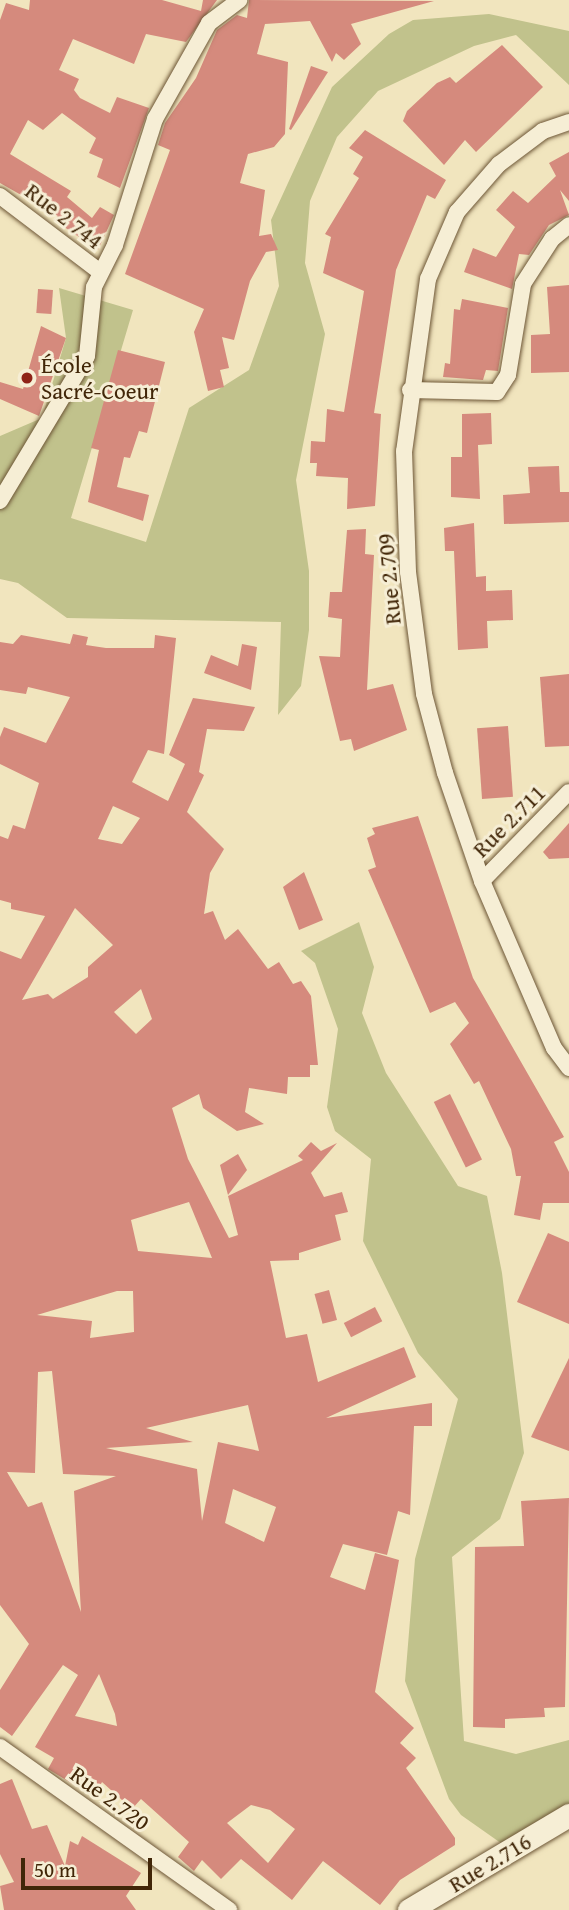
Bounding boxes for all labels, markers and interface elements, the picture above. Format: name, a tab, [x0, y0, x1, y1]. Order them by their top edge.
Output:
street label: Rue 2 744	[20, 177, 108, 255]
place label: École Sacré-Coeur	[41, 351, 158, 405]
marker: École Sacré-Coeur	[19, 370, 35, 386]
street label: Rue 2.709	[371, 532, 407, 626]
street label: Rue 2.711	[467, 779, 551, 863]
street label: Rue 2.720	[65, 1760, 155, 1836]
street label: Rue 2.716	[444, 1828, 536, 1898]
scale bar	[24, 1843, 156, 1887]
text: 50 m	[34, 1854, 76, 1885]

